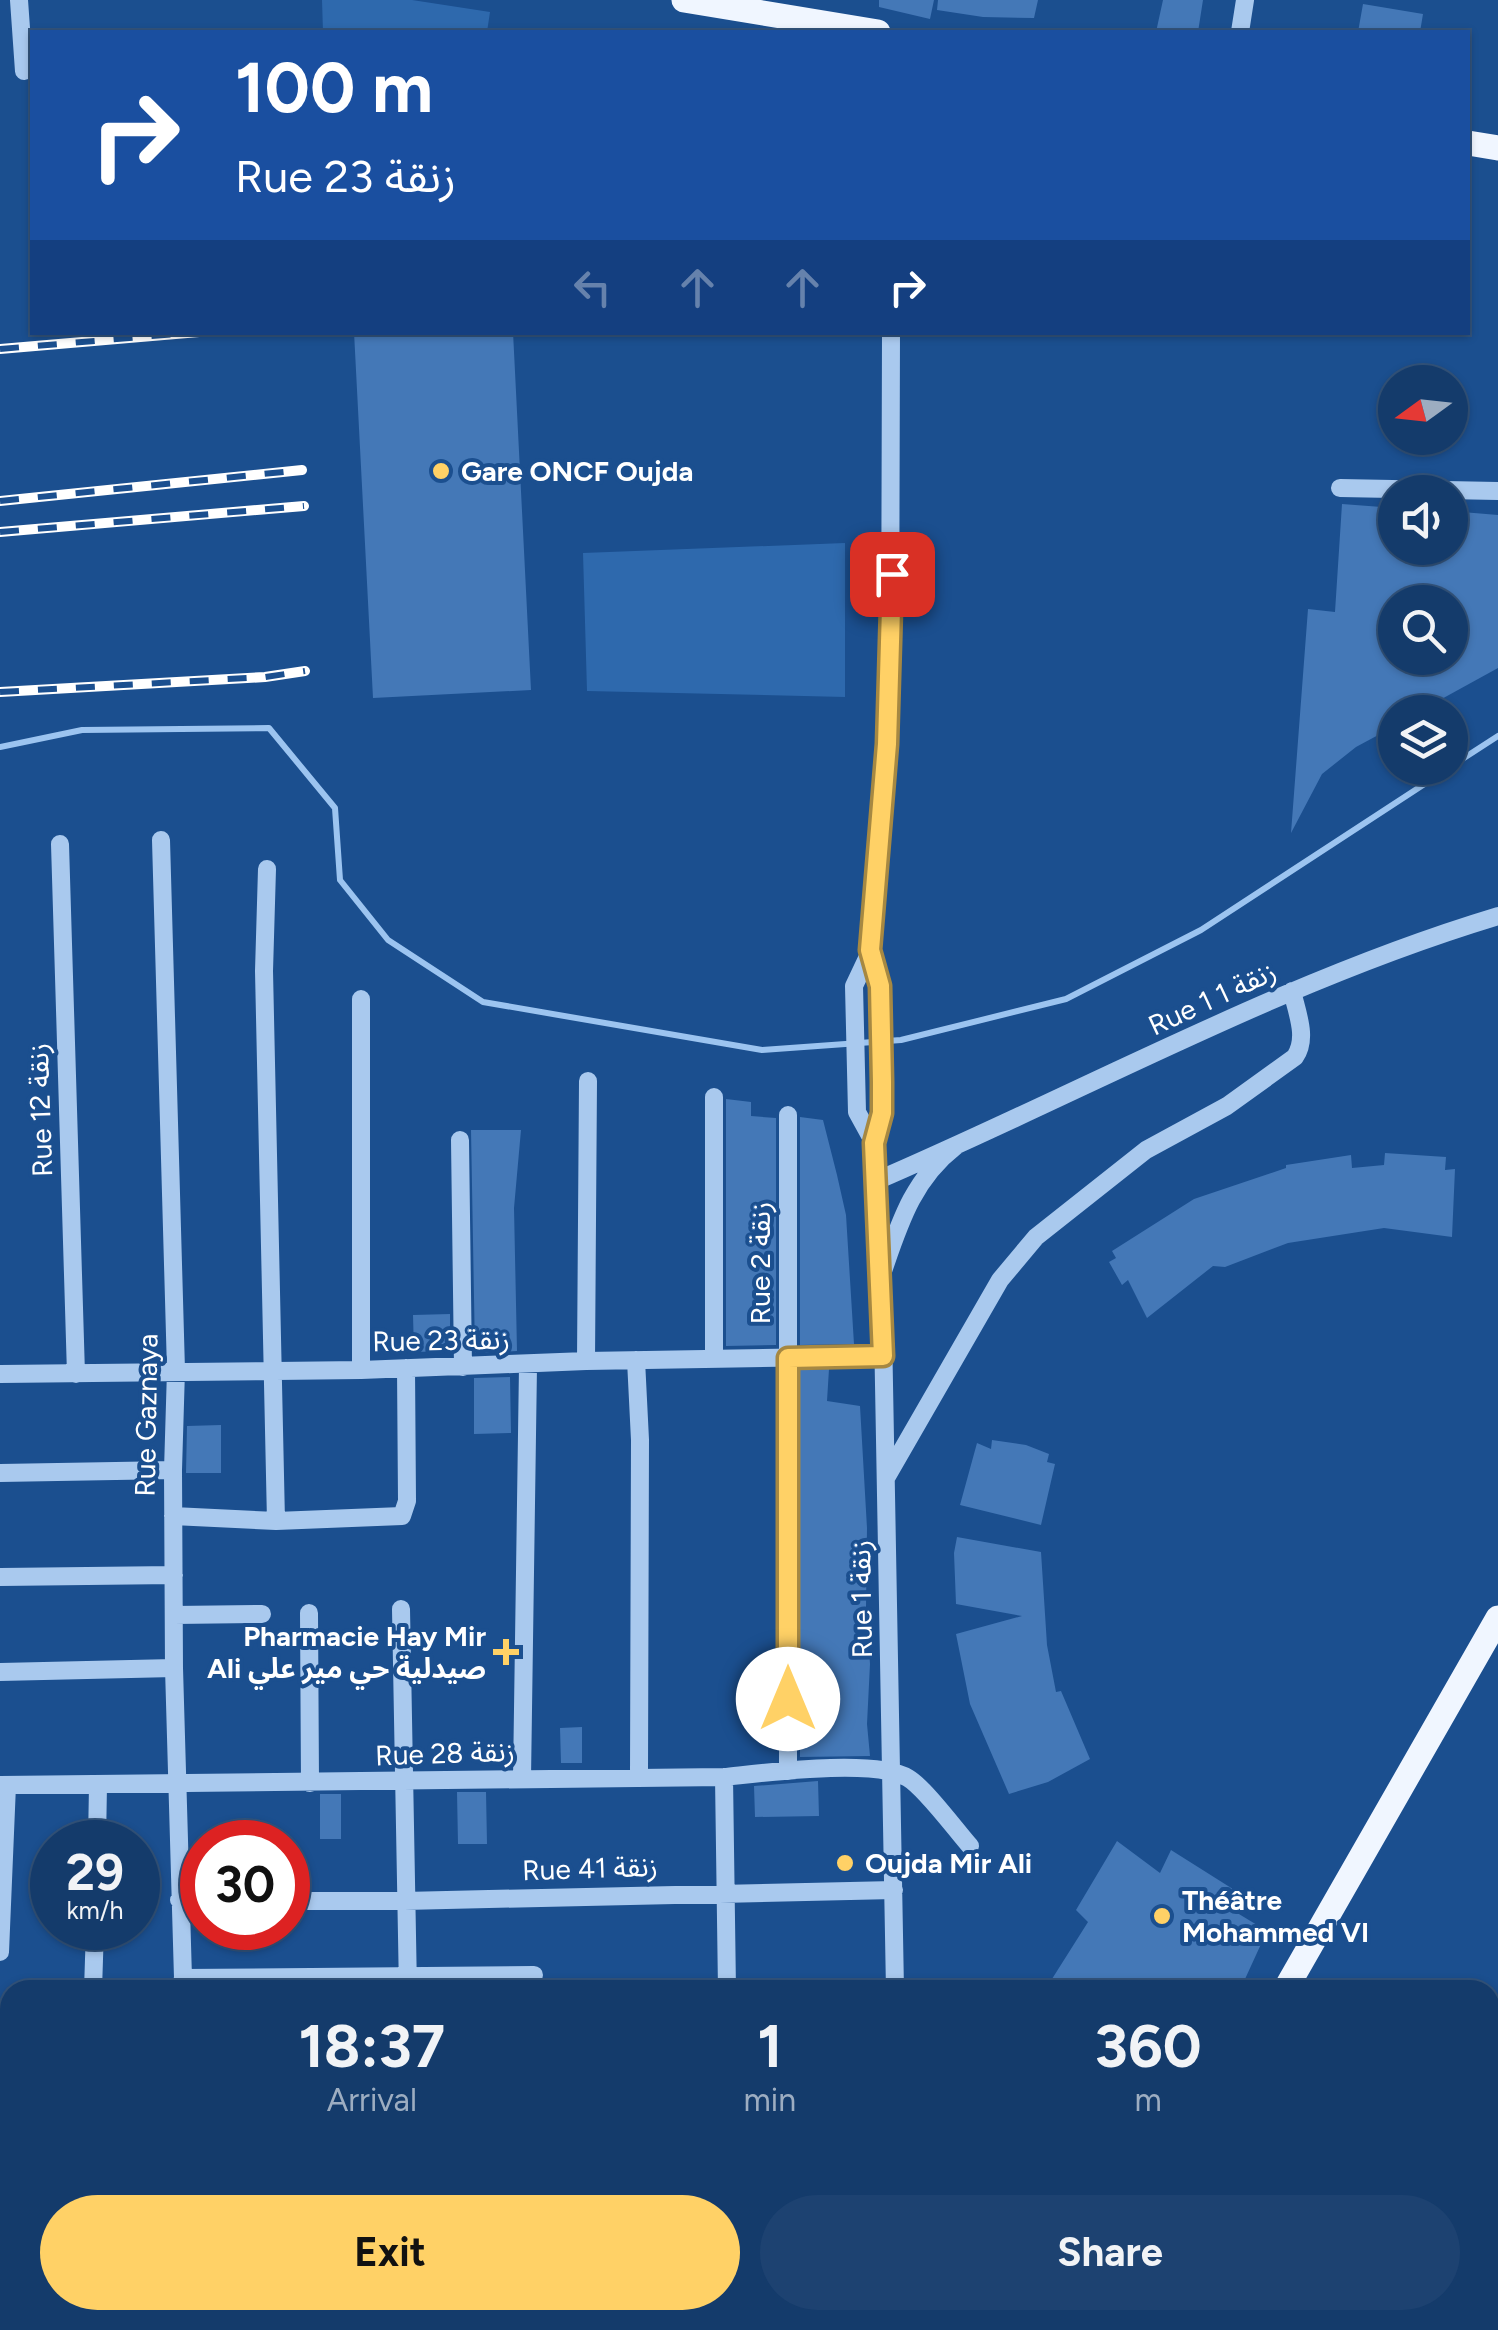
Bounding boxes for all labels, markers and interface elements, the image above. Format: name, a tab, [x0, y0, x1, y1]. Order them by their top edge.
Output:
text: 100 m	[235, 45, 433, 130]
icon: right	[70, 70, 200, 200]
text: Rue 23 زنقة	[235, 149, 456, 203]
icon: left	[565, 260, 620, 315]
icon: ahead	[670, 260, 725, 315]
icon: ahead	[775, 260, 830, 315]
icon: right	[880, 260, 935, 315]
north arrow	[1378, 365, 1468, 455]
map controls	[1378, 365, 1468, 785]
place label: Gare ONCF Oujda	[461, 454, 693, 488]
marker: Gare ONCF Oujda	[430, 460, 452, 482]
button: sound	[1378, 475, 1468, 565]
pin	[850, 532, 935, 617]
icon: arrive	[865, 547, 920, 602]
button: search	[1378, 585, 1468, 675]
button: layers	[1378, 695, 1468, 785]
street label: Rue 1 زنقة 1	[1143, 954, 1281, 1042]
street label: Rue 12 زنقة	[21, 1042, 59, 1178]
street label: Rue 2 زنقة	[743, 1202, 777, 1324]
street label: Rue 23 زنقة	[372, 1322, 510, 1358]
street label: Rue Gaznaya	[128, 1333, 164, 1497]
street label: Rue زنقة 1	[843, 1540, 879, 1658]
place label: Pharmacie Hay Mir Ali صيدلية حي مير علي	[207, 1619, 486, 1690]
marker: Pharmacie Hay Mir Ali صيدلية حي مير علي	[495, 1641, 517, 1663]
position arrow	[736, 1647, 840, 1751]
street label: Rue 28 زنقة	[375, 1734, 515, 1772]
speed limit sign: 30	[180, 1820, 310, 1950]
text: 29	[66, 1842, 124, 1903]
place label: Oujda Mir Ali	[865, 1846, 1032, 1880]
street label: Rue 41 زنقة	[522, 1849, 658, 1887]
marker: Oujda Mir Ali	[834, 1852, 856, 1874]
place label: Théâtre Mohammed VI	[1182, 1883, 1369, 1949]
text: km/h	[66, 1895, 124, 1925]
marker: Théâtre Mohammed VI	[1151, 1905, 1173, 1927]
text: 18:37	[298, 2010, 445, 2082]
text: 1	[757, 2010, 783, 2082]
text: 360	[1095, 2010, 1202, 2082]
text: Arrival	[327, 2081, 417, 2119]
text: min	[744, 2081, 796, 2119]
text: m	[1134, 2081, 1162, 2119]
button: Exit	[40, 2195, 740, 2310]
button: Share	[760, 2195, 1460, 2310]

